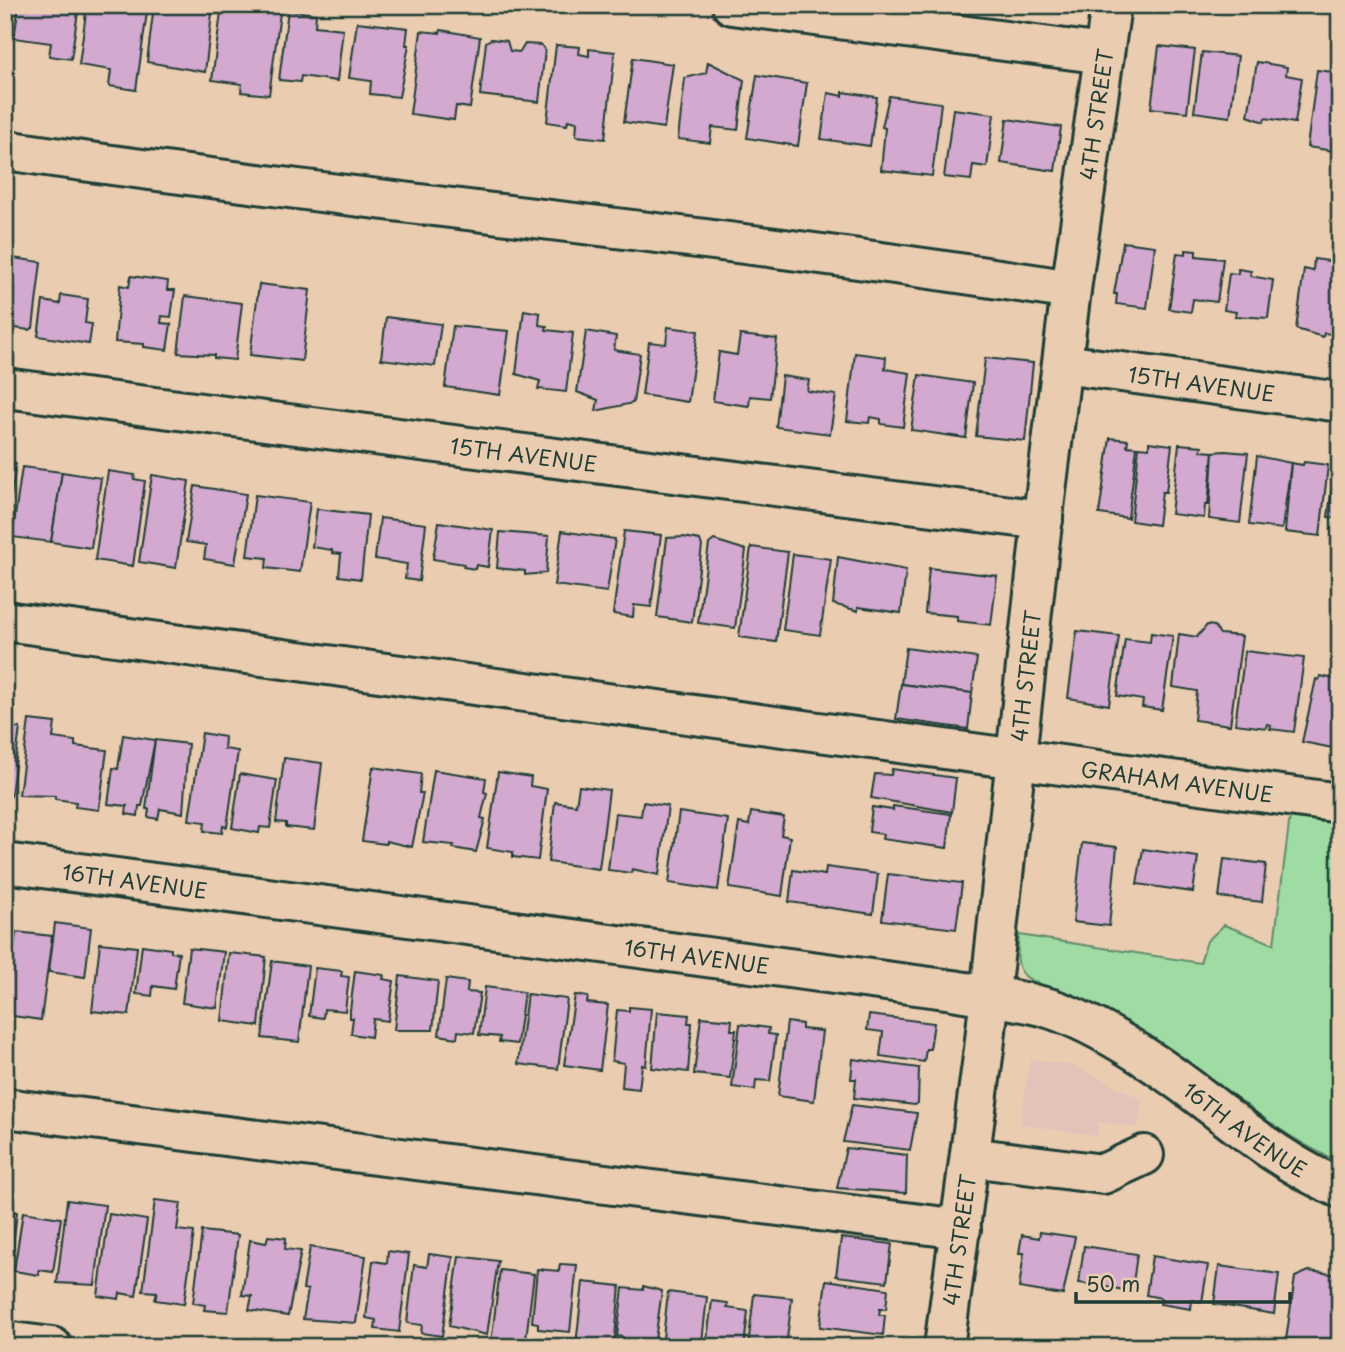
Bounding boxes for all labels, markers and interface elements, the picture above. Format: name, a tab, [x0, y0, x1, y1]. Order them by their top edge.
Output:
street label: 4TH STREET	[1071, 46, 1121, 182]
street label: 15TH AVENUE	[1127, 357, 1277, 409]
street label: 15TH AVENUE	[449, 429, 599, 479]
street label: 4TH STREET	[1002, 608, 1048, 743]
street label: GRAHAM AVENUE	[1079, 752, 1275, 810]
street label: 16TH AVENUE	[60, 855, 209, 906]
street label: 16TH AVENUE	[622, 930, 771, 981]
street label: 16TH AVENUE	[1177, 1073, 1313, 1185]
street label: 4TH STREET	[934, 1172, 983, 1307]
scale bar	[1076, 1261, 1289, 1305]
text: 50 m	[1086, 1267, 1140, 1299]

